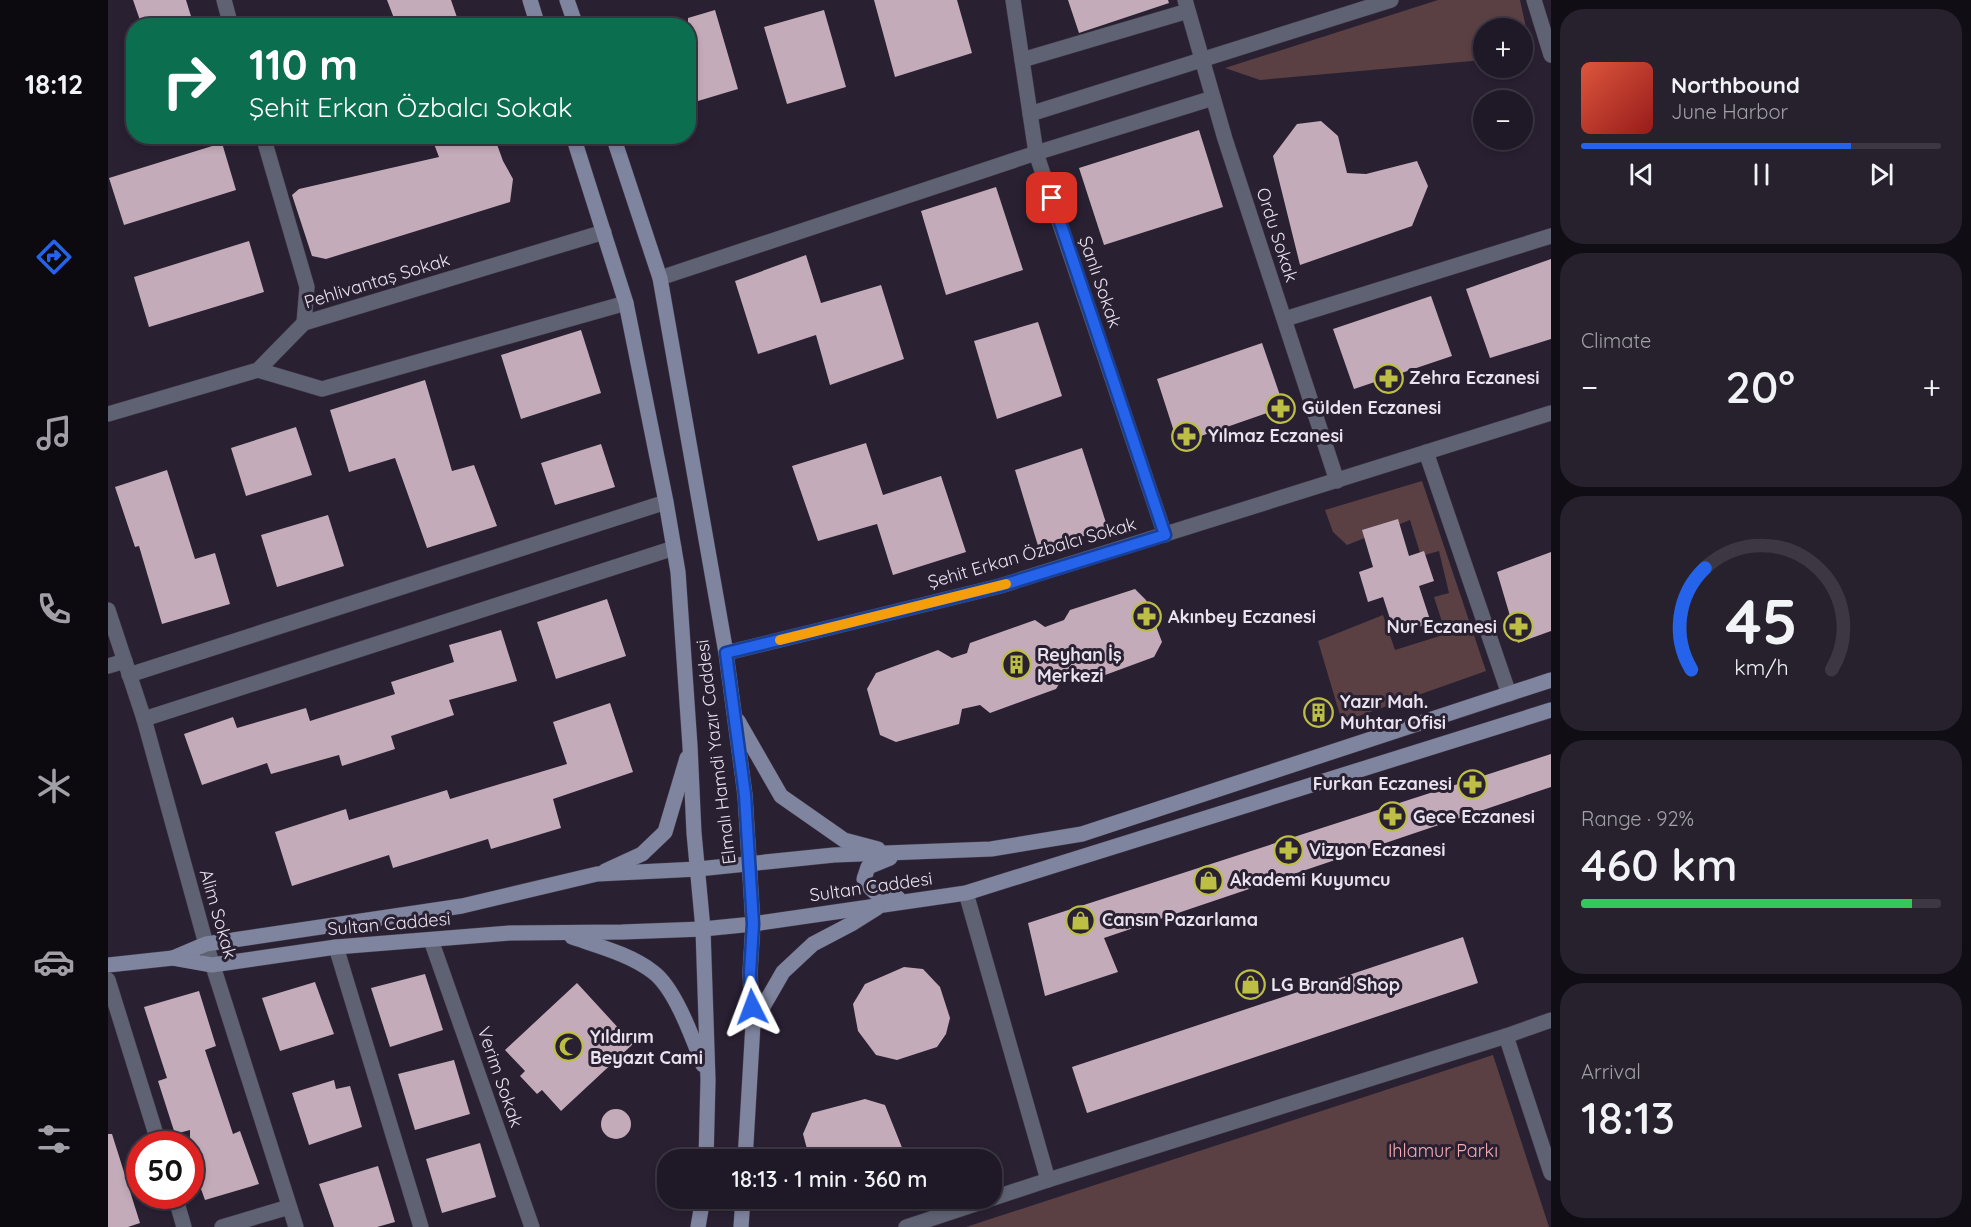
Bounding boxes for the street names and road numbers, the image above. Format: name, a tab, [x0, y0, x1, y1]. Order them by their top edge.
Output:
street label: Ordu Sokak	[1251, 185, 1304, 285]
street label: Şanlı Sokak	[1074, 233, 1127, 331]
street label: Pehlivantaş Sokak	[301, 247, 453, 314]
street label: Şehit Erkan Özbalcı Sokak	[925, 512, 1139, 593]
street label: Elmalı Hamdi Yazır Caddesi	[690, 638, 741, 866]
street label: Alim Sokak	[195, 866, 242, 961]
street label: Sultan Caddesi	[808, 867, 934, 907]
street label: Sultan Caddesi	[326, 907, 452, 940]
street label: Verim Sokak	[473, 1023, 528, 1130]

